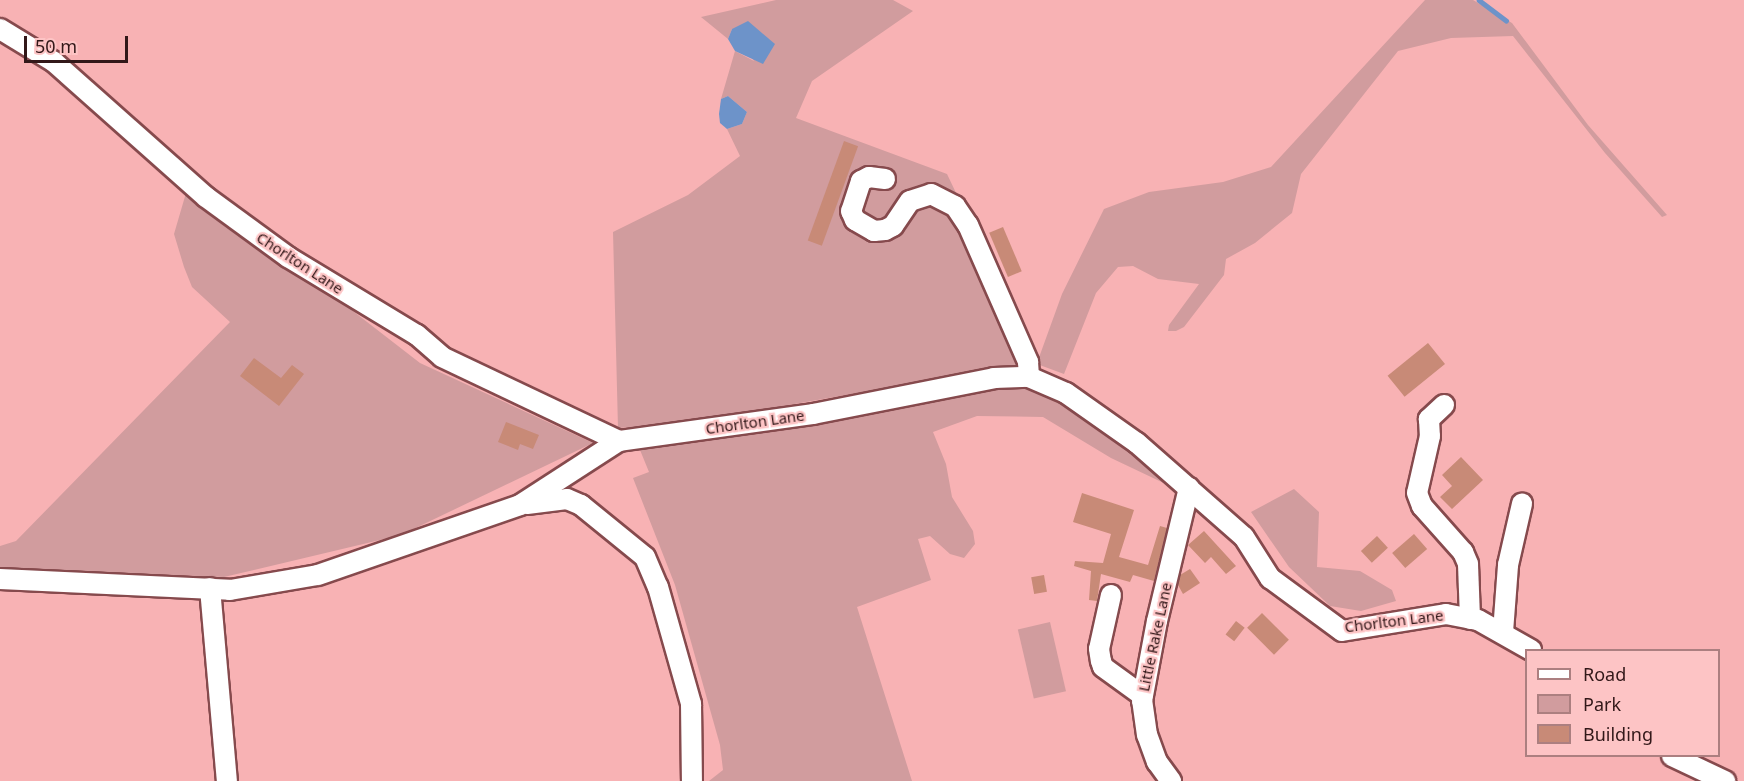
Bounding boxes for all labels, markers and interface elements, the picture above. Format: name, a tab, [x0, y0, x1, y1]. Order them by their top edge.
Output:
scale bar	[27, 24, 130, 62]
text: 50 m	[35, 34, 77, 58]
street label: Chorlton Lane	[253, 228, 347, 298]
street label: Chorlton Lane	[704, 406, 806, 438]
street label: Little Rake Lane	[1135, 581, 1175, 693]
street label: Chorlton Lane	[1343, 606, 1445, 636]
legend	[1525, 649, 1720, 757]
text: Road	[1583, 662, 1626, 686]
text: Park	[1583, 692, 1621, 716]
text: Building	[1583, 722, 1653, 746]

